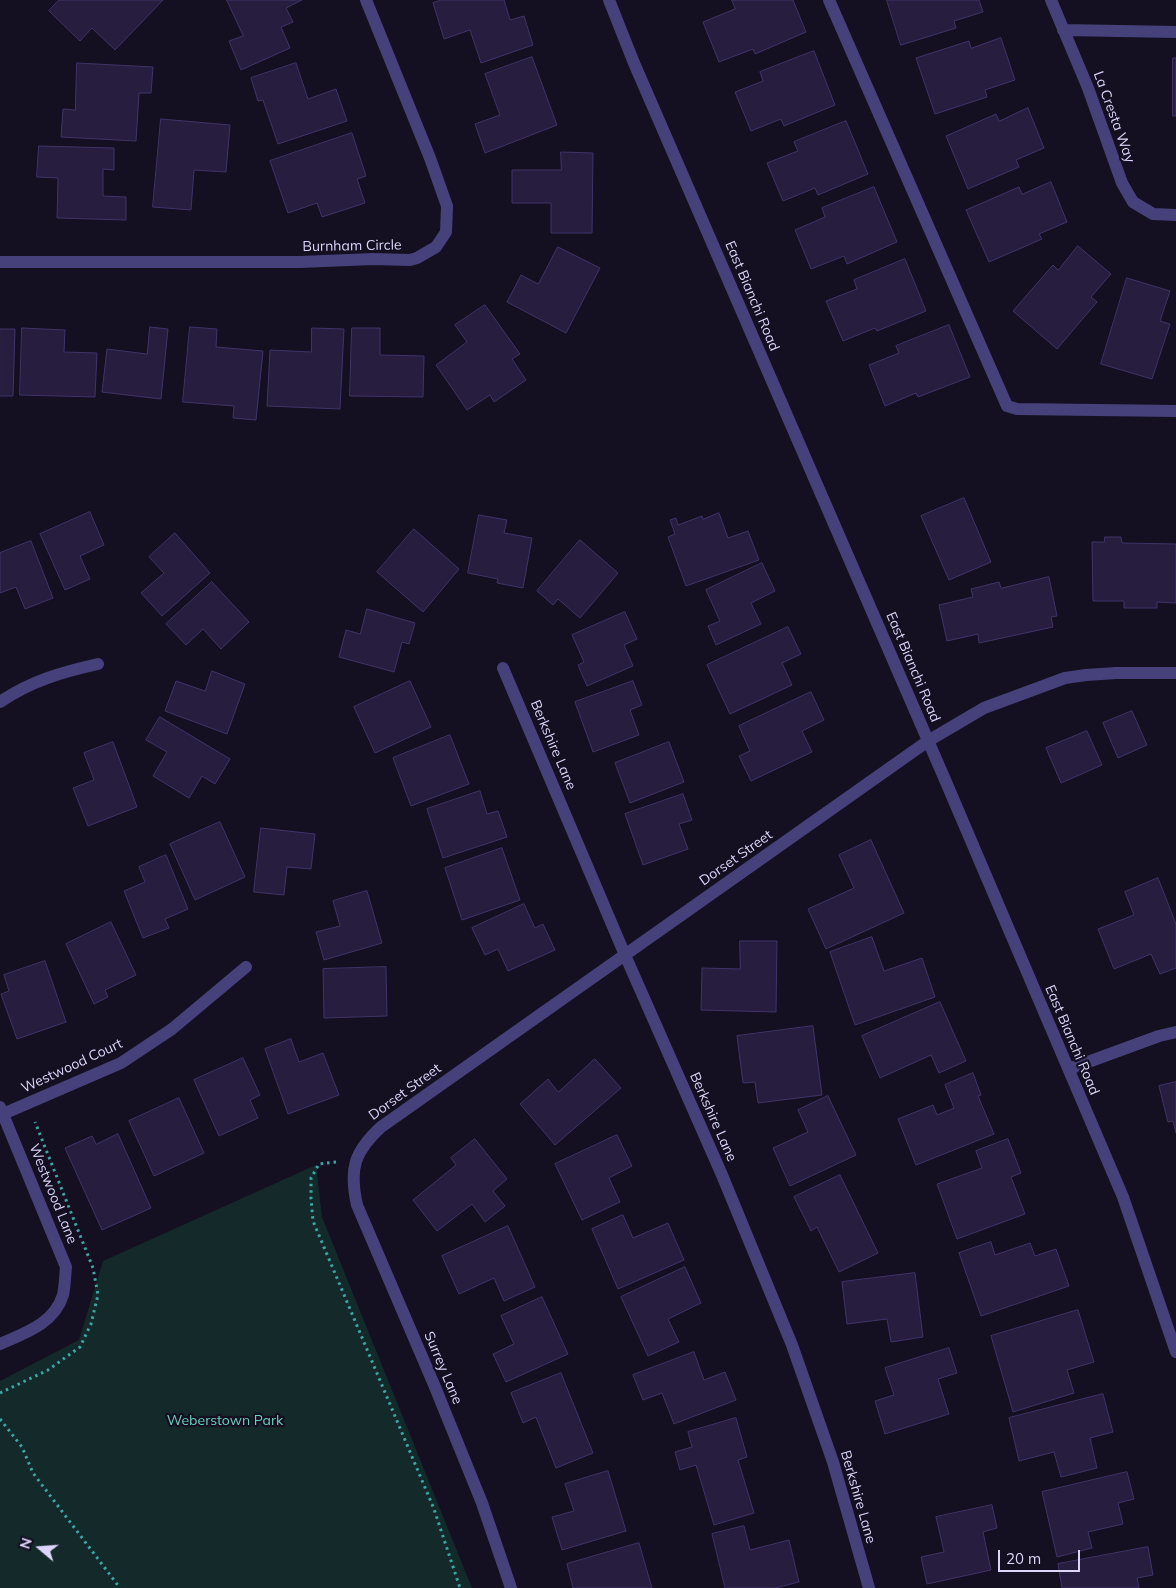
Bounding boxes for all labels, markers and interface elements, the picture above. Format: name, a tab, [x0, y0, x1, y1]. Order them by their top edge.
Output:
street label: La Cresta Way	[1090, 69, 1138, 165]
street label: Burnham Circle	[302, 237, 402, 255]
street label: East Bianchi Road	[721, 238, 783, 354]
street label: East Bianchi Road	[882, 609, 944, 725]
street label: Berkshire Lane	[527, 698, 579, 792]
street label: Dorset Street	[696, 827, 776, 889]
street label: East Bianchi Road	[1041, 982, 1103, 1098]
street label: Westwood Court	[19, 1035, 125, 1097]
street label: Dorset Street	[366, 1060, 444, 1124]
street label: Berkshire Lane	[686, 1070, 740, 1164]
street label: Westwood Lane	[25, 1142, 81, 1246]
street label: Surrey Lane	[420, 1329, 466, 1407]
park label: Weberstown Park	[167, 1413, 283, 1429]
street label: Berkshire Lane	[837, 1449, 879, 1545]
north arrow	[15, 1523, 65, 1573]
text: N	[16, 1536, 36, 1551]
scale bar	[1001, 1540, 1084, 1572]
text: 20 m	[1006, 1549, 1041, 1568]

